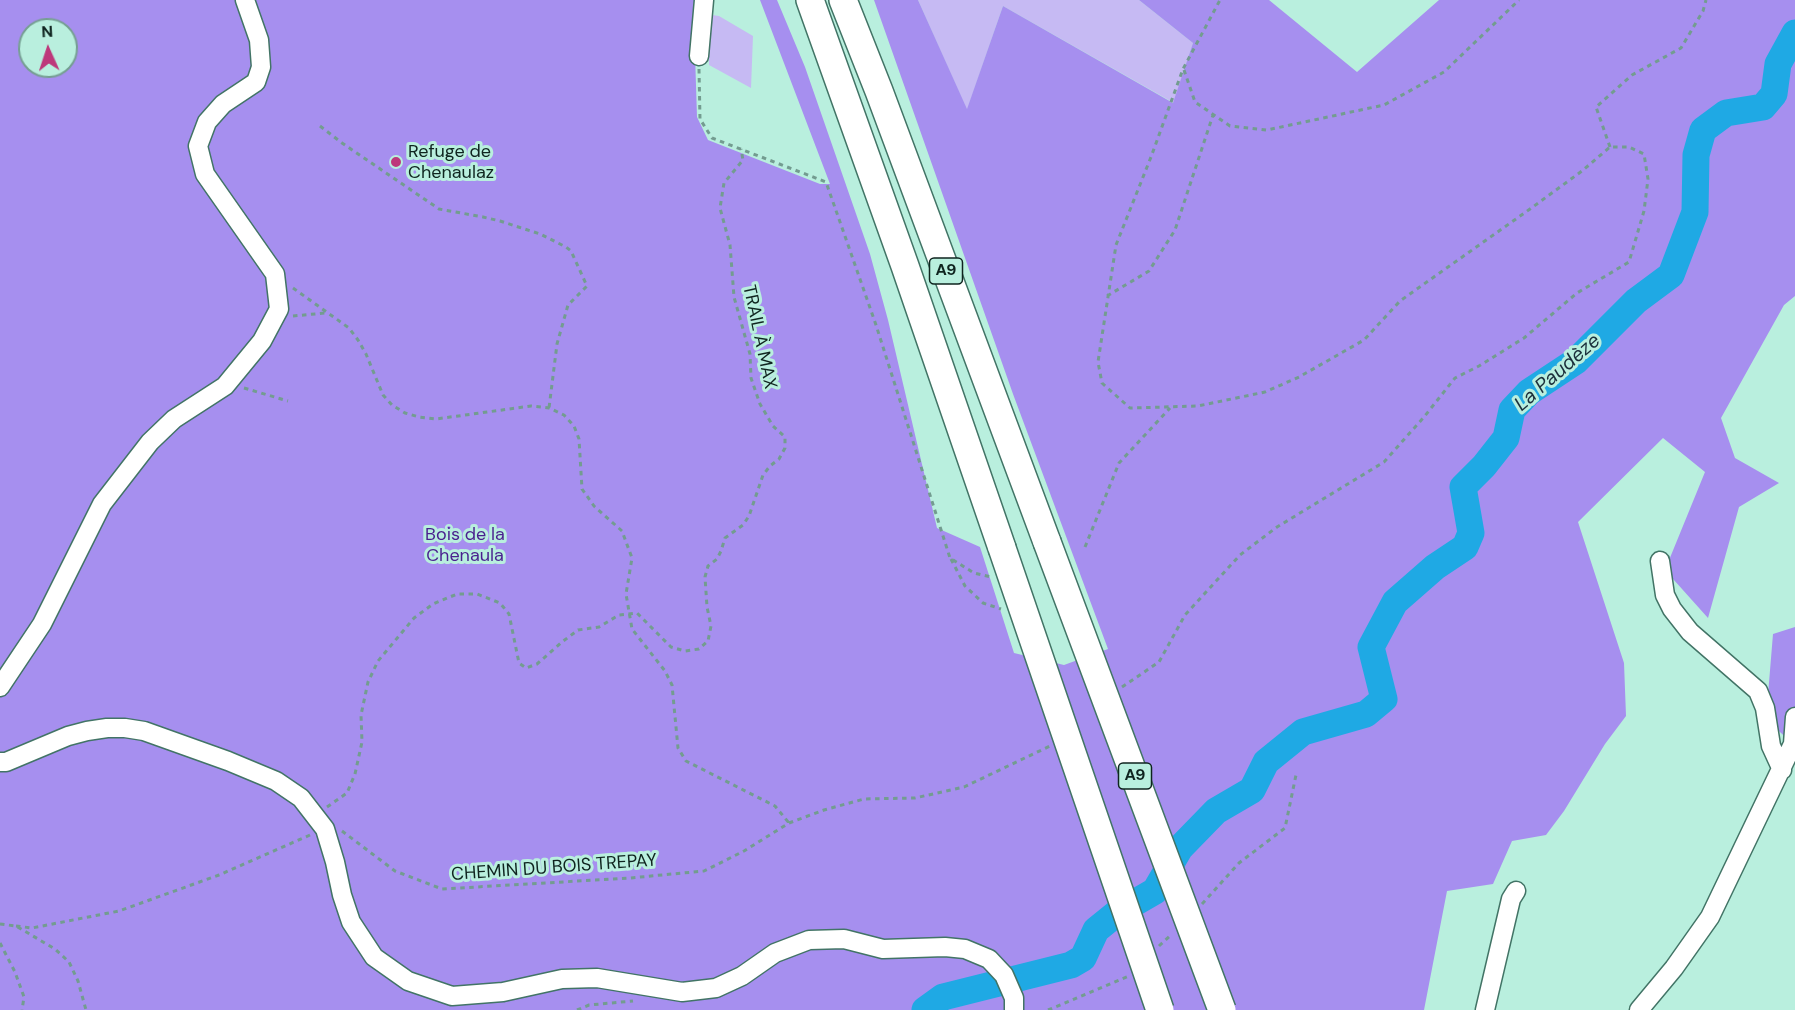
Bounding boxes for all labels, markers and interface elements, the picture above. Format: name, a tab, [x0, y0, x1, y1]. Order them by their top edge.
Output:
north arrow	[18, 18, 78, 78]
text: N	[41, 21, 54, 42]
place label: Refuge de Chenaulaz	[408, 141, 494, 184]
marker: Refuge de Chenaulaz	[389, 155, 403, 169]
road number: A9	[930, 258, 962, 284]
street label: TRAIL À MAX	[737, 283, 781, 391]
water label: La Paudèze	[1510, 329, 1606, 417]
park label: Bois de la Chenaula	[425, 524, 505, 566]
road number: A9	[1118, 763, 1152, 789]
street label: CHEMIN DU BOIS TREPAY	[451, 850, 657, 886]

